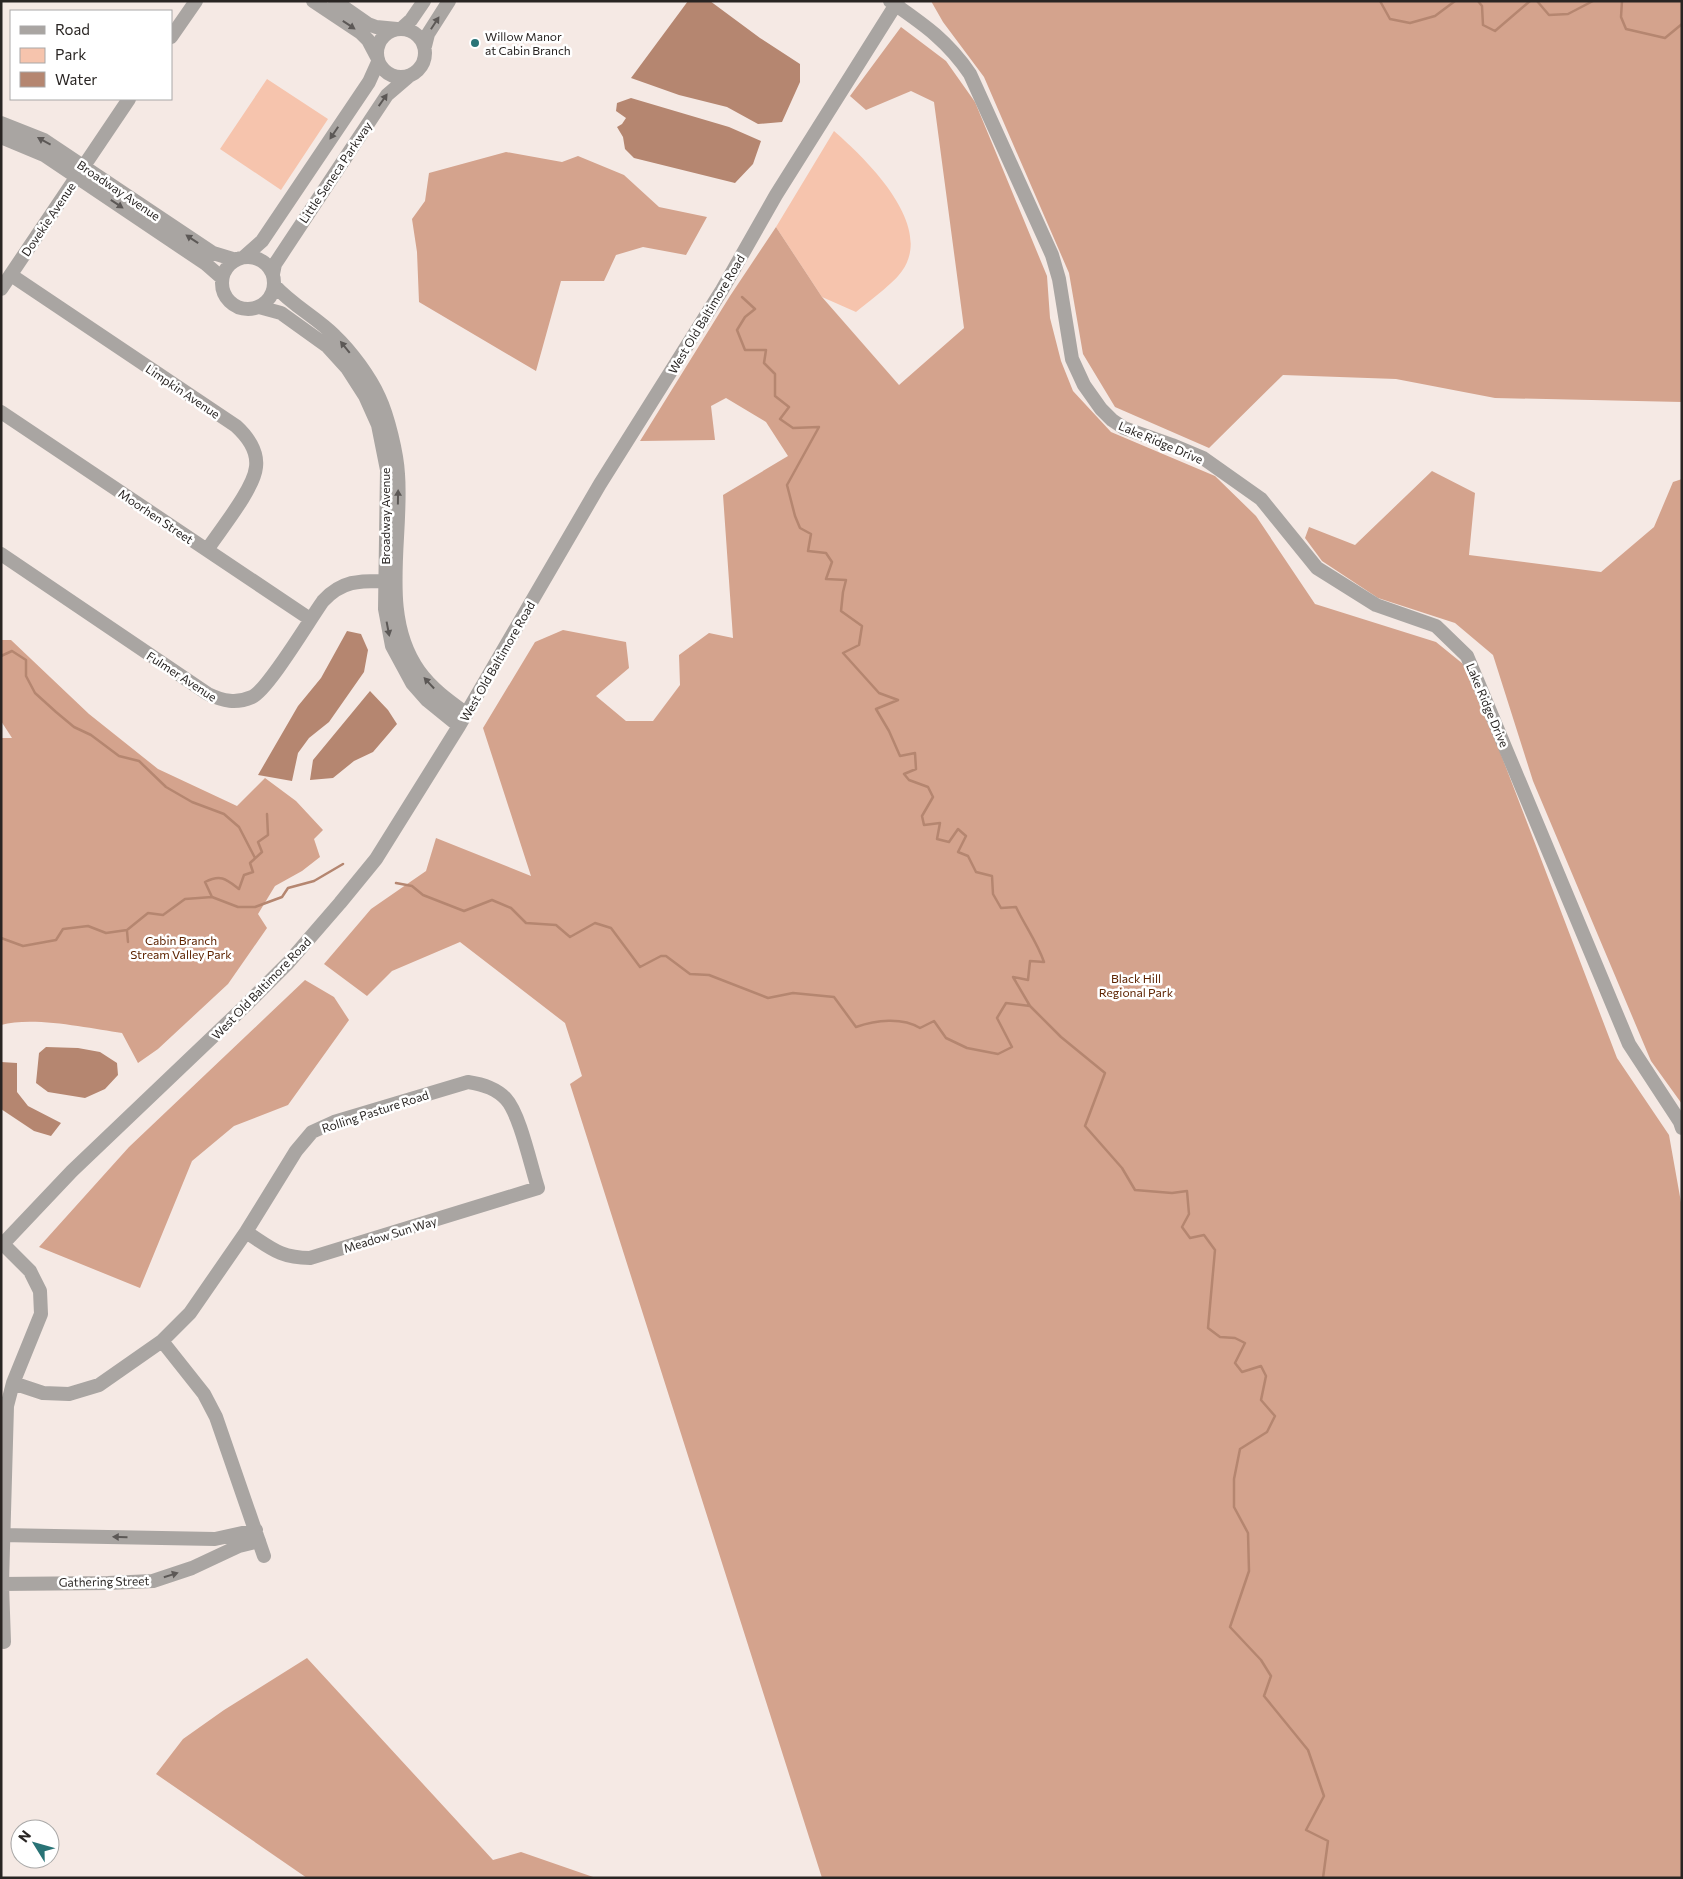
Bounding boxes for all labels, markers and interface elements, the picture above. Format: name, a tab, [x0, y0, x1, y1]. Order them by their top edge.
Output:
legend	[10, 10, 172, 100]
one-way arrow	[430, 16, 440, 29]
text: Road	[55, 20, 90, 38]
one-way arrow	[342, 20, 356, 30]
place label: Willow Manor at Cabin Branch	[485, 29, 571, 57]
marker: Willow Manor at Cabin Branch	[469, 37, 481, 49]
text: Park	[55, 45, 86, 63]
text: Water	[55, 70, 97, 88]
one-way arrow	[378, 94, 388, 107]
street label: Little Seneca Parkway	[296, 119, 374, 225]
one-way arrow	[329, 126, 339, 140]
one-way arrow	[37, 137, 52, 145]
street label: Broadway Avenue	[75, 157, 163, 223]
street label: Dovekie Avenue	[18, 179, 78, 259]
one-way arrow	[110, 199, 124, 209]
one-way arrow	[186, 234, 199, 244]
street label: West Old Baltimore Road	[665, 252, 747, 376]
one-way arrow	[339, 341, 350, 354]
street label: Limpkin Avenue	[143, 361, 223, 421]
street label: Lake Ridge Drive	[1117, 418, 1205, 466]
street label: Broadway Avenue	[378, 468, 392, 564]
street label: Moorhen Street	[116, 486, 196, 546]
one-way arrow	[394, 489, 402, 505]
street label: West Old Baltimore Road	[457, 598, 537, 724]
one-way arrow	[385, 621, 393, 637]
street label: Fulmer Avenue	[144, 648, 220, 704]
street label: Lake Ridge Drive	[1464, 661, 1512, 749]
one-way arrow	[423, 677, 435, 689]
park label: Cabin Branch Stream Valley Park	[130, 933, 232, 961]
street label: West Old Baltimore Road	[209, 934, 313, 1042]
park label: Black Hill Regional Park	[1099, 971, 1174, 999]
street label: Rolling Pasture Road	[320, 1087, 430, 1135]
street label: Meadow Sun Way	[342, 1213, 438, 1255]
one-way arrow	[112, 1533, 128, 1541]
one-way arrow	[164, 1570, 179, 1578]
street label: Gathering Street	[59, 1573, 150, 1589]
north arrow	[10, 1819, 60, 1869]
text: N	[14, 1827, 34, 1845]

